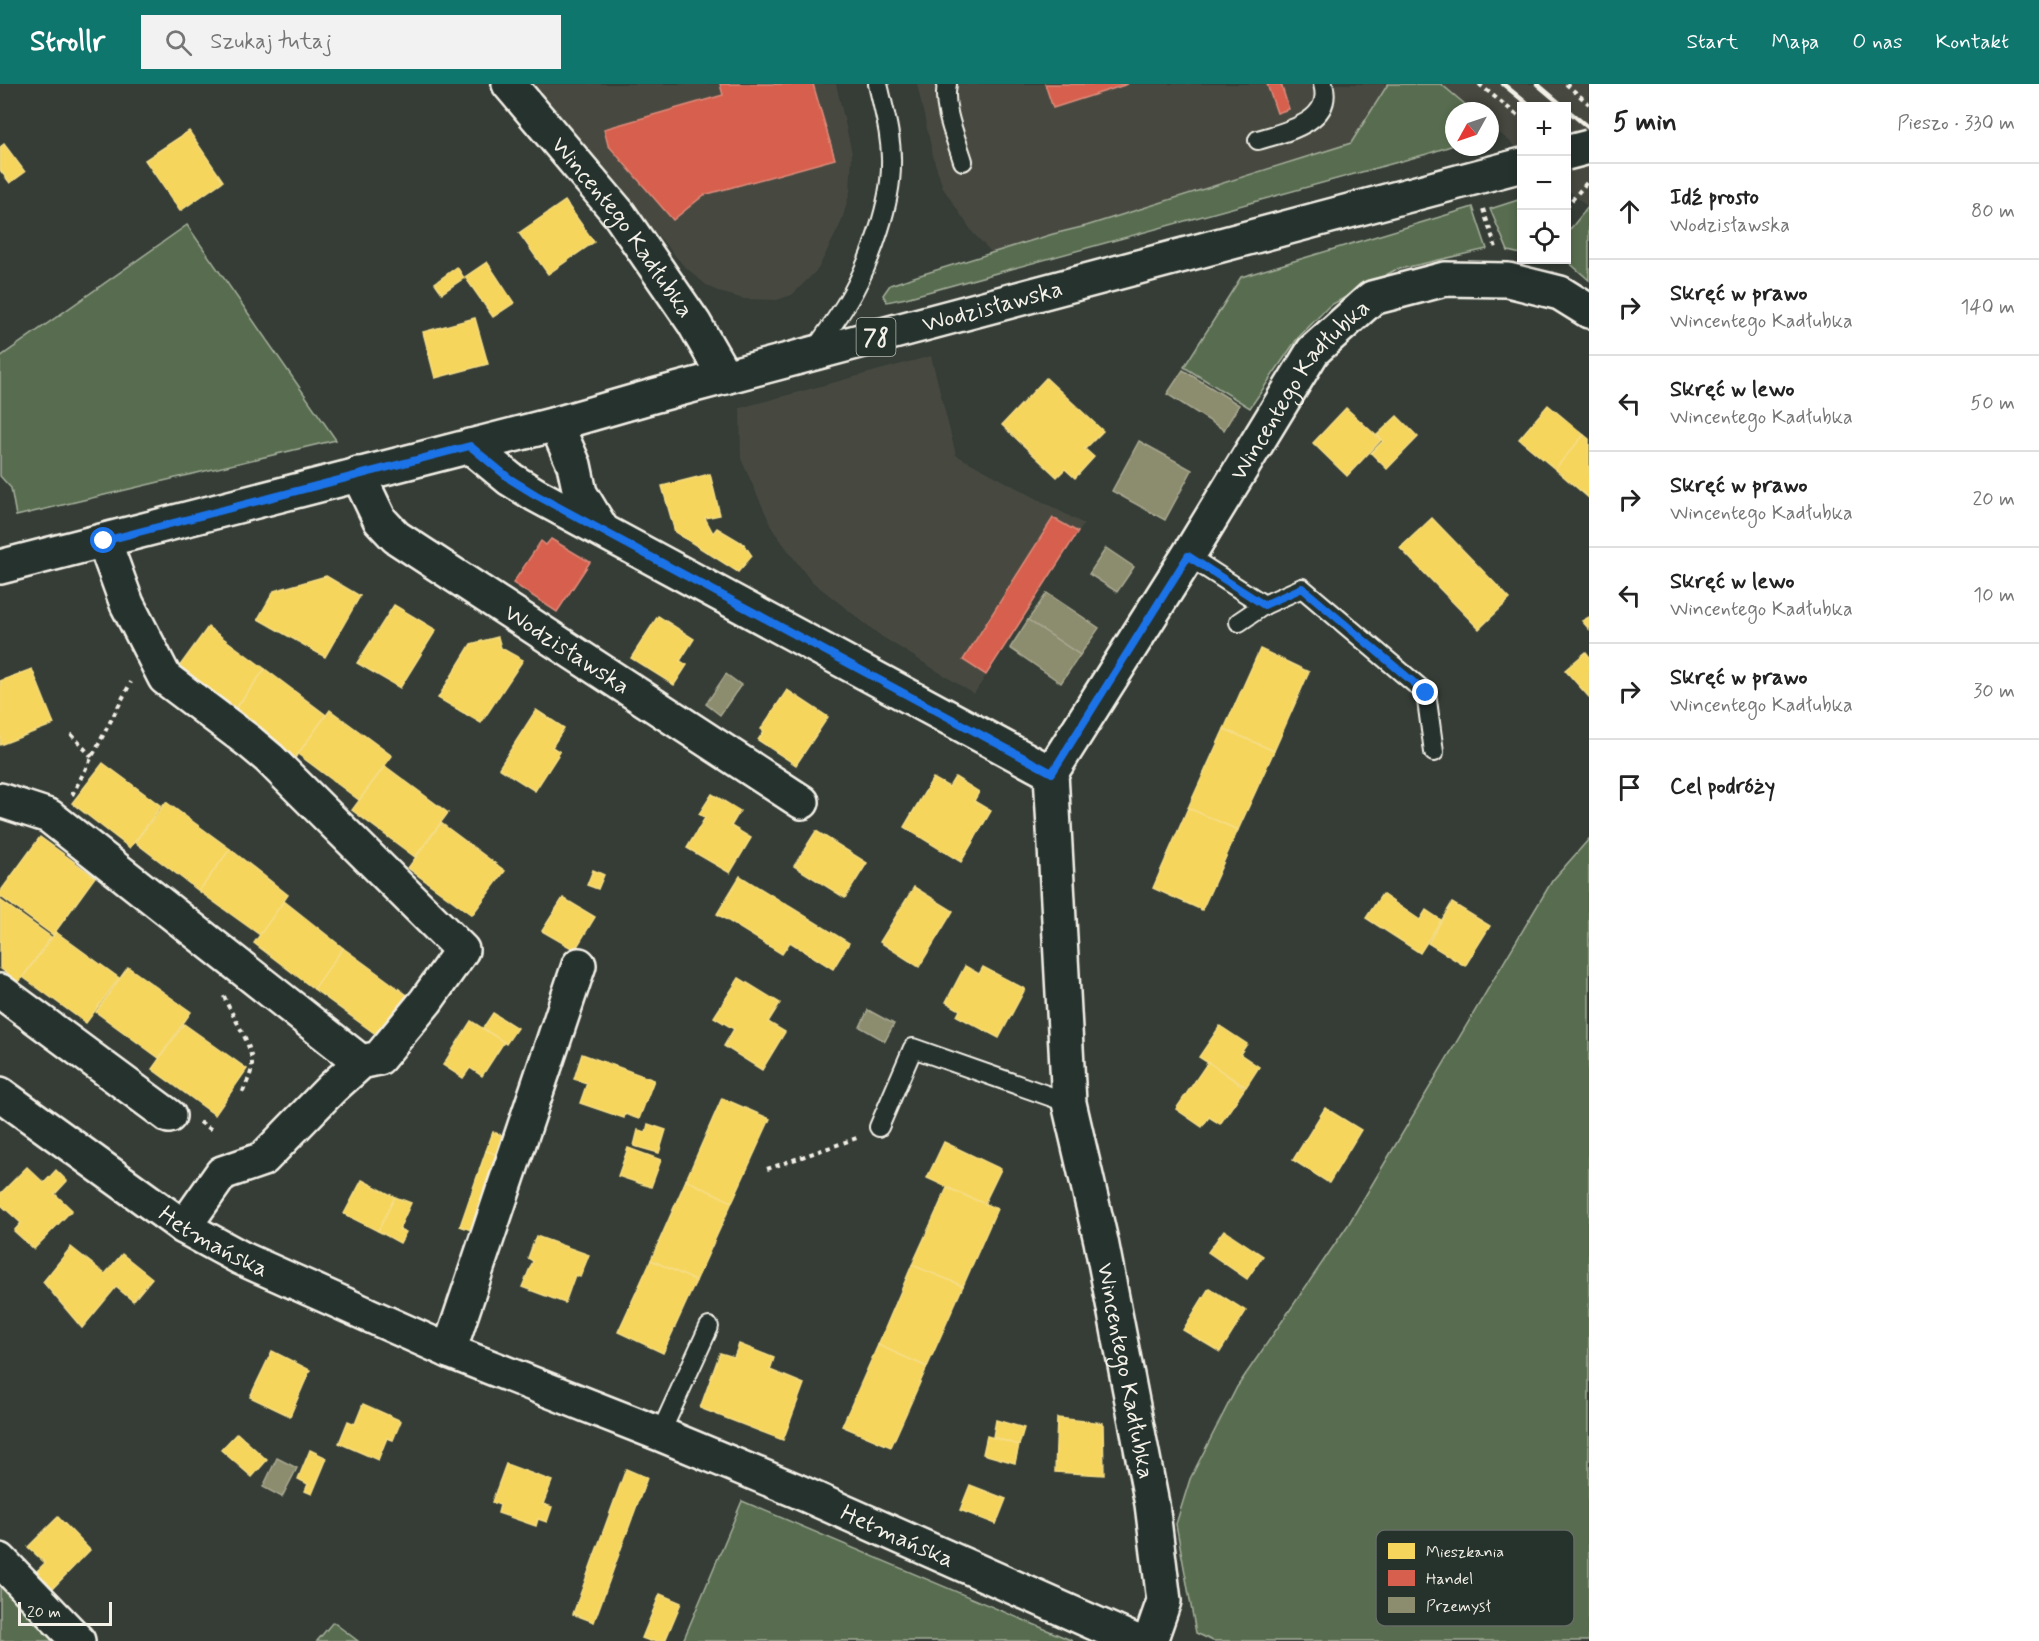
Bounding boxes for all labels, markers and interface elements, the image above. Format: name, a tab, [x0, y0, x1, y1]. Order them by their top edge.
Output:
search box	[141, 15, 561, 69]
text: Strollr	[30, 24, 105, 61]
icon: search	[162, 26, 195, 59]
text: Szukaj tutaj	[210, 28, 332, 56]
text: Start	[1686, 28, 1738, 56]
text: Mapa	[1771, 28, 1819, 56]
text: O nas	[1852, 28, 1902, 56]
text: Kontakt	[1935, 28, 2009, 56]
north arrow	[1445, 102, 1499, 156]
map controls	[1517, 102, 1571, 264]
button: +	[1517, 102, 1571, 156]
text: 5 min	[1613, 106, 1677, 140]
text: Pieszo · 330 m	[1897, 110, 2015, 137]
street label: Wincentego Kadłubka	[543, 131, 700, 324]
button: −	[1517, 156, 1571, 210]
text: Idź prosto	[1670, 184, 1759, 212]
icon: ahead	[1613, 195, 1646, 228]
text: 80 m	[1971, 198, 2015, 225]
button: locate	[1517, 210, 1571, 264]
text: Wodzisławska	[1670, 212, 1790, 239]
street label: Wodzisławska	[919, 274, 1066, 341]
text: Skręć w prawo	[1670, 280, 1807, 308]
icon: right	[1613, 291, 1646, 324]
street label: Wincentego Kadłubka	[1224, 293, 1377, 487]
text: 140 m	[1961, 294, 2015, 321]
text: Wincentego Kadłubka	[1670, 308, 1853, 335]
road number: 78	[856, 318, 896, 356]
text: Skręć w lewo	[1670, 376, 1795, 404]
icon: left	[1613, 387, 1646, 420]
text: 50 m	[1970, 390, 2015, 417]
text: Wincentego Kadłubka	[1670, 404, 1853, 431]
text: Skręć w prawo	[1670, 472, 1807, 500]
icon: right	[1613, 483, 1646, 516]
text: 20 m	[1972, 486, 2015, 513]
text: Wincentego Kadłubka	[1670, 500, 1853, 527]
route start	[90, 527, 116, 553]
text: Skręć w lewo	[1670, 568, 1795, 596]
icon: left	[1613, 579, 1646, 612]
text: 10 m	[1973, 582, 2015, 609]
text: Wincentego Kadłubka	[1670, 596, 1853, 623]
street label: Wodzisławska	[498, 598, 635, 702]
text: Skręć w prawo	[1670, 664, 1807, 692]
icon: right	[1613, 675, 1646, 708]
text: 30 m	[1973, 678, 2015, 705]
route end	[1412, 679, 1438, 705]
text: Wincentego Kadłubka	[1670, 692, 1853, 719]
icon: arrive	[1613, 771, 1646, 804]
text: Cel podróży	[1670, 773, 1775, 801]
street label: Hetmańska	[152, 1200, 273, 1285]
street label: Wincentego Kadłubka	[1089, 1260, 1161, 1482]
street label: Hetmańska	[835, 1498, 959, 1576]
legend	[1376, 1530, 1574, 1626]
text: Mieszkania	[1426, 1542, 1504, 1563]
text: Handel	[1426, 1569, 1473, 1590]
text: Przemysł	[1426, 1596, 1491, 1617]
scale bar	[18, 1599, 112, 1626]
text: 20 m	[27, 1602, 61, 1623]

